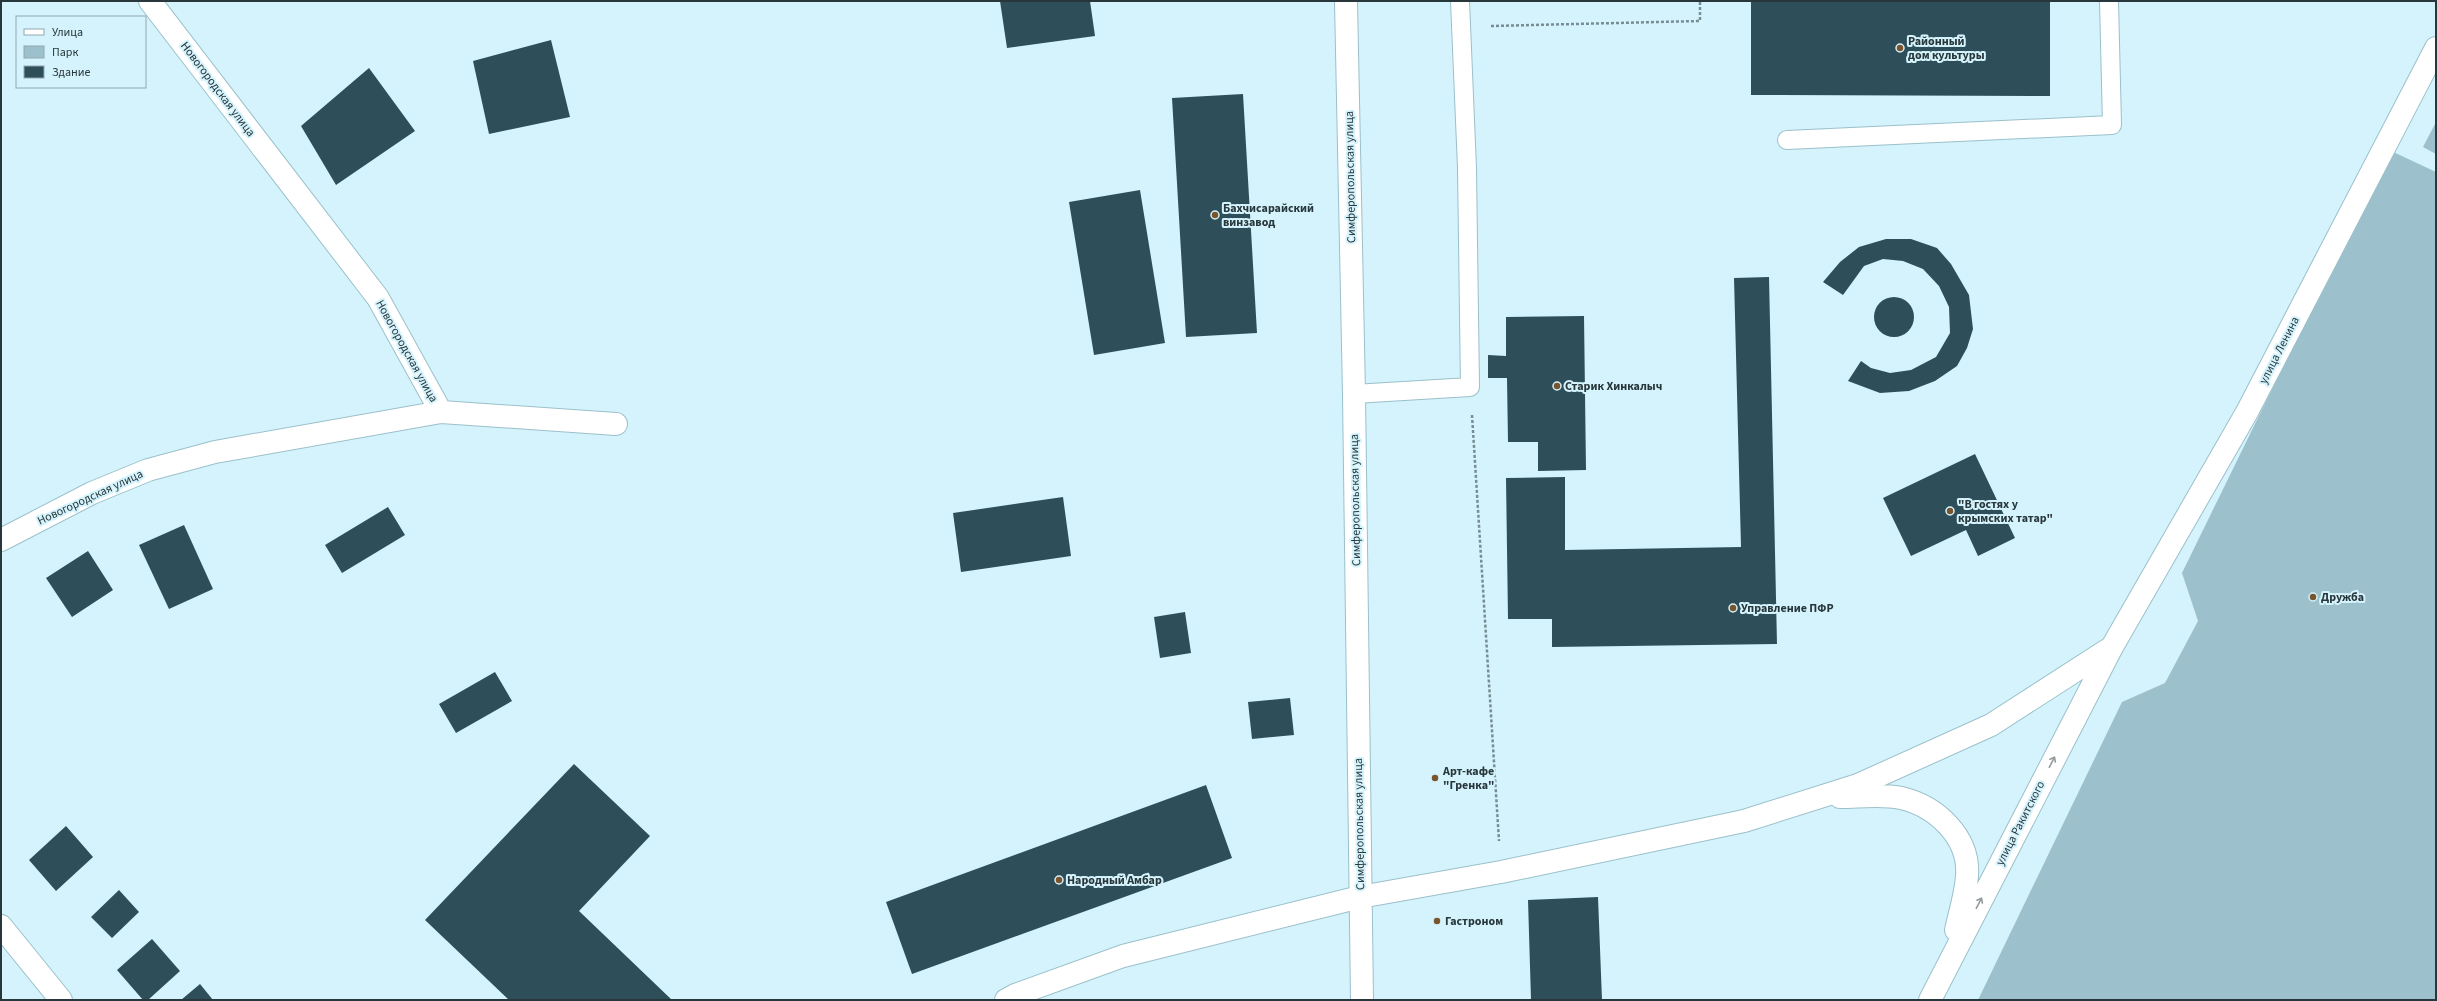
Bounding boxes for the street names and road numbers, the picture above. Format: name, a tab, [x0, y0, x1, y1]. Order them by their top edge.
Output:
street label: Новогородская улица	[176, 38, 259, 140]
street label: Симферопольская улица	[1341, 111, 1360, 243]
street label: Новогородская улица	[371, 297, 442, 406]
street label: улица Ленина	[2255, 314, 2304, 387]
street label: Симферопольская улица	[1346, 434, 1365, 566]
street label: Новогородская улица	[35, 465, 146, 529]
street label: Симферопольская улица	[1350, 758, 1369, 890]
street label: улица Ракитского	[1992, 778, 2049, 868]

